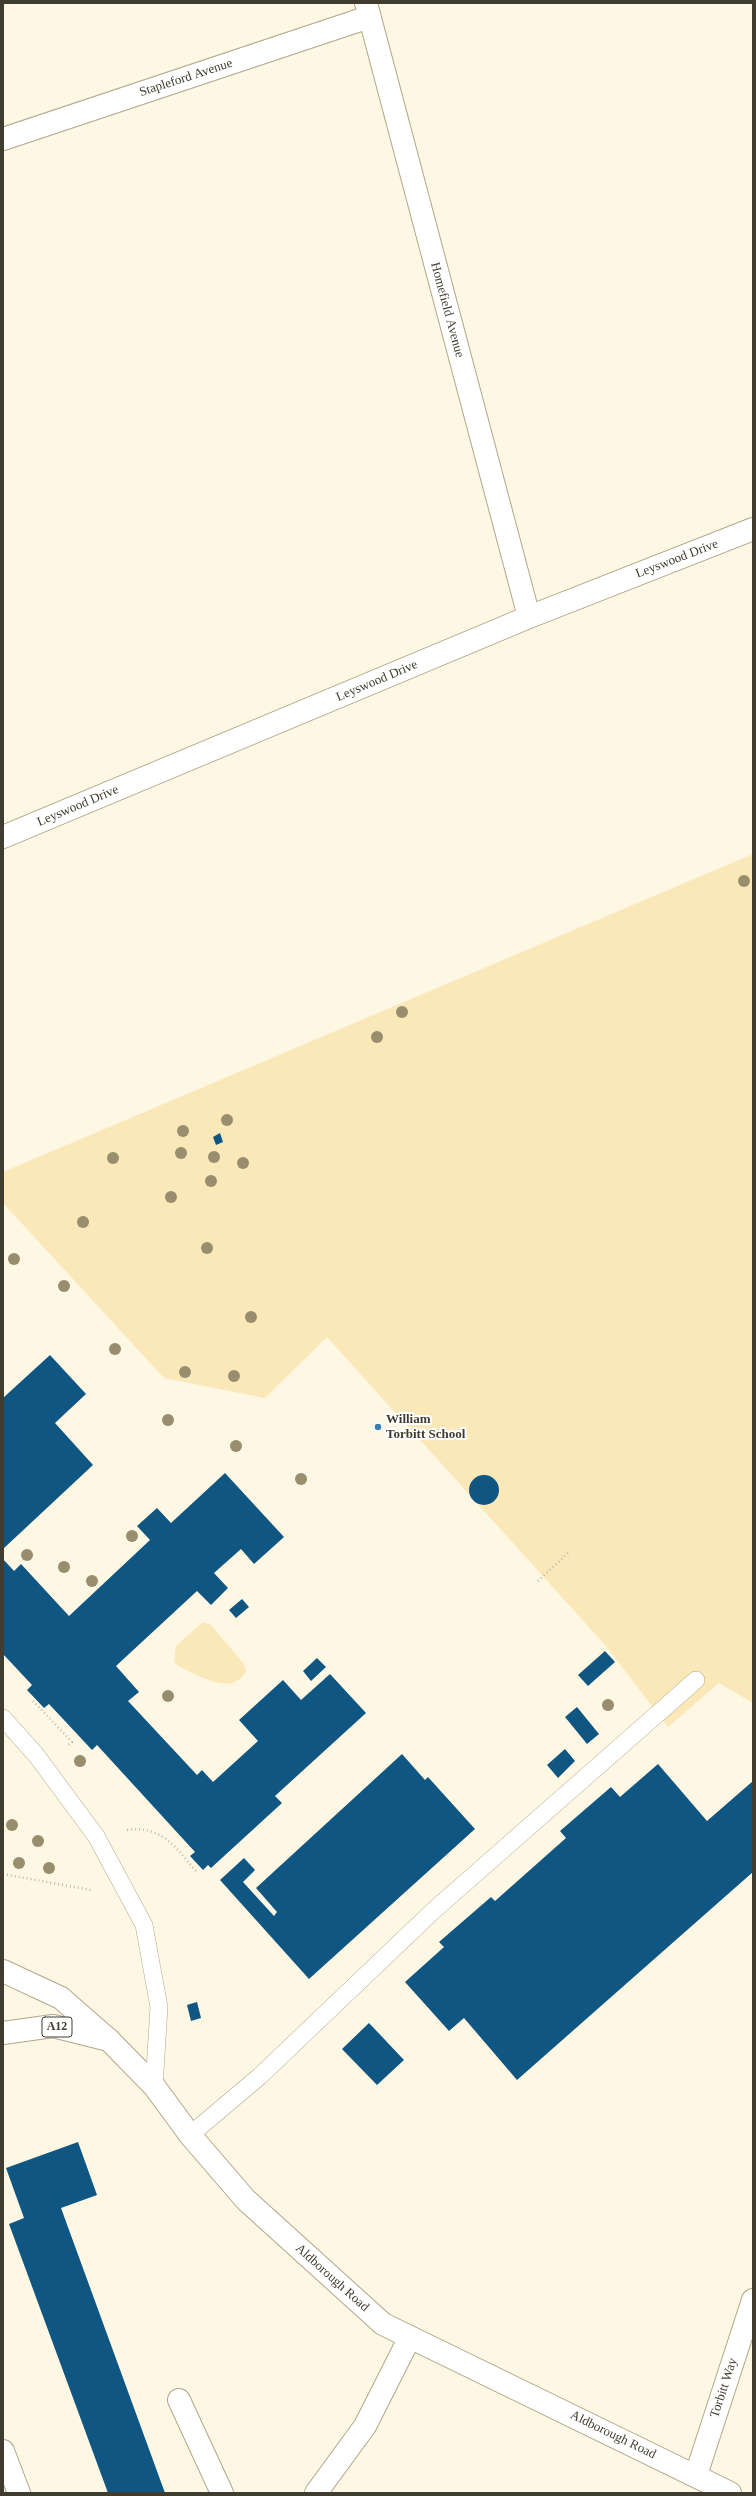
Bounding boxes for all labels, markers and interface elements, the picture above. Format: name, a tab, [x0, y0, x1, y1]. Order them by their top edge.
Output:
street label: Stapleford Avenue	[138, 56, 234, 100]
street label: Homefield Avenue	[427, 261, 467, 359]
street label: Leyswood Drive	[634, 536, 720, 582]
street label: Leyswood Drive	[334, 657, 420, 705]
street label: Leyswood Drive	[35, 782, 121, 830]
place label: William Torbitt School	[386, 1412, 465, 1443]
marker: William Torbitt School	[373, 1422, 383, 1432]
road number: A12	[42, 2017, 72, 2037]
street label: Aldborough Road	[292, 2241, 372, 2315]
street label: Torbitt Way	[707, 2356, 741, 2420]
street label: Aldborough Road	[568, 2407, 658, 2463]

